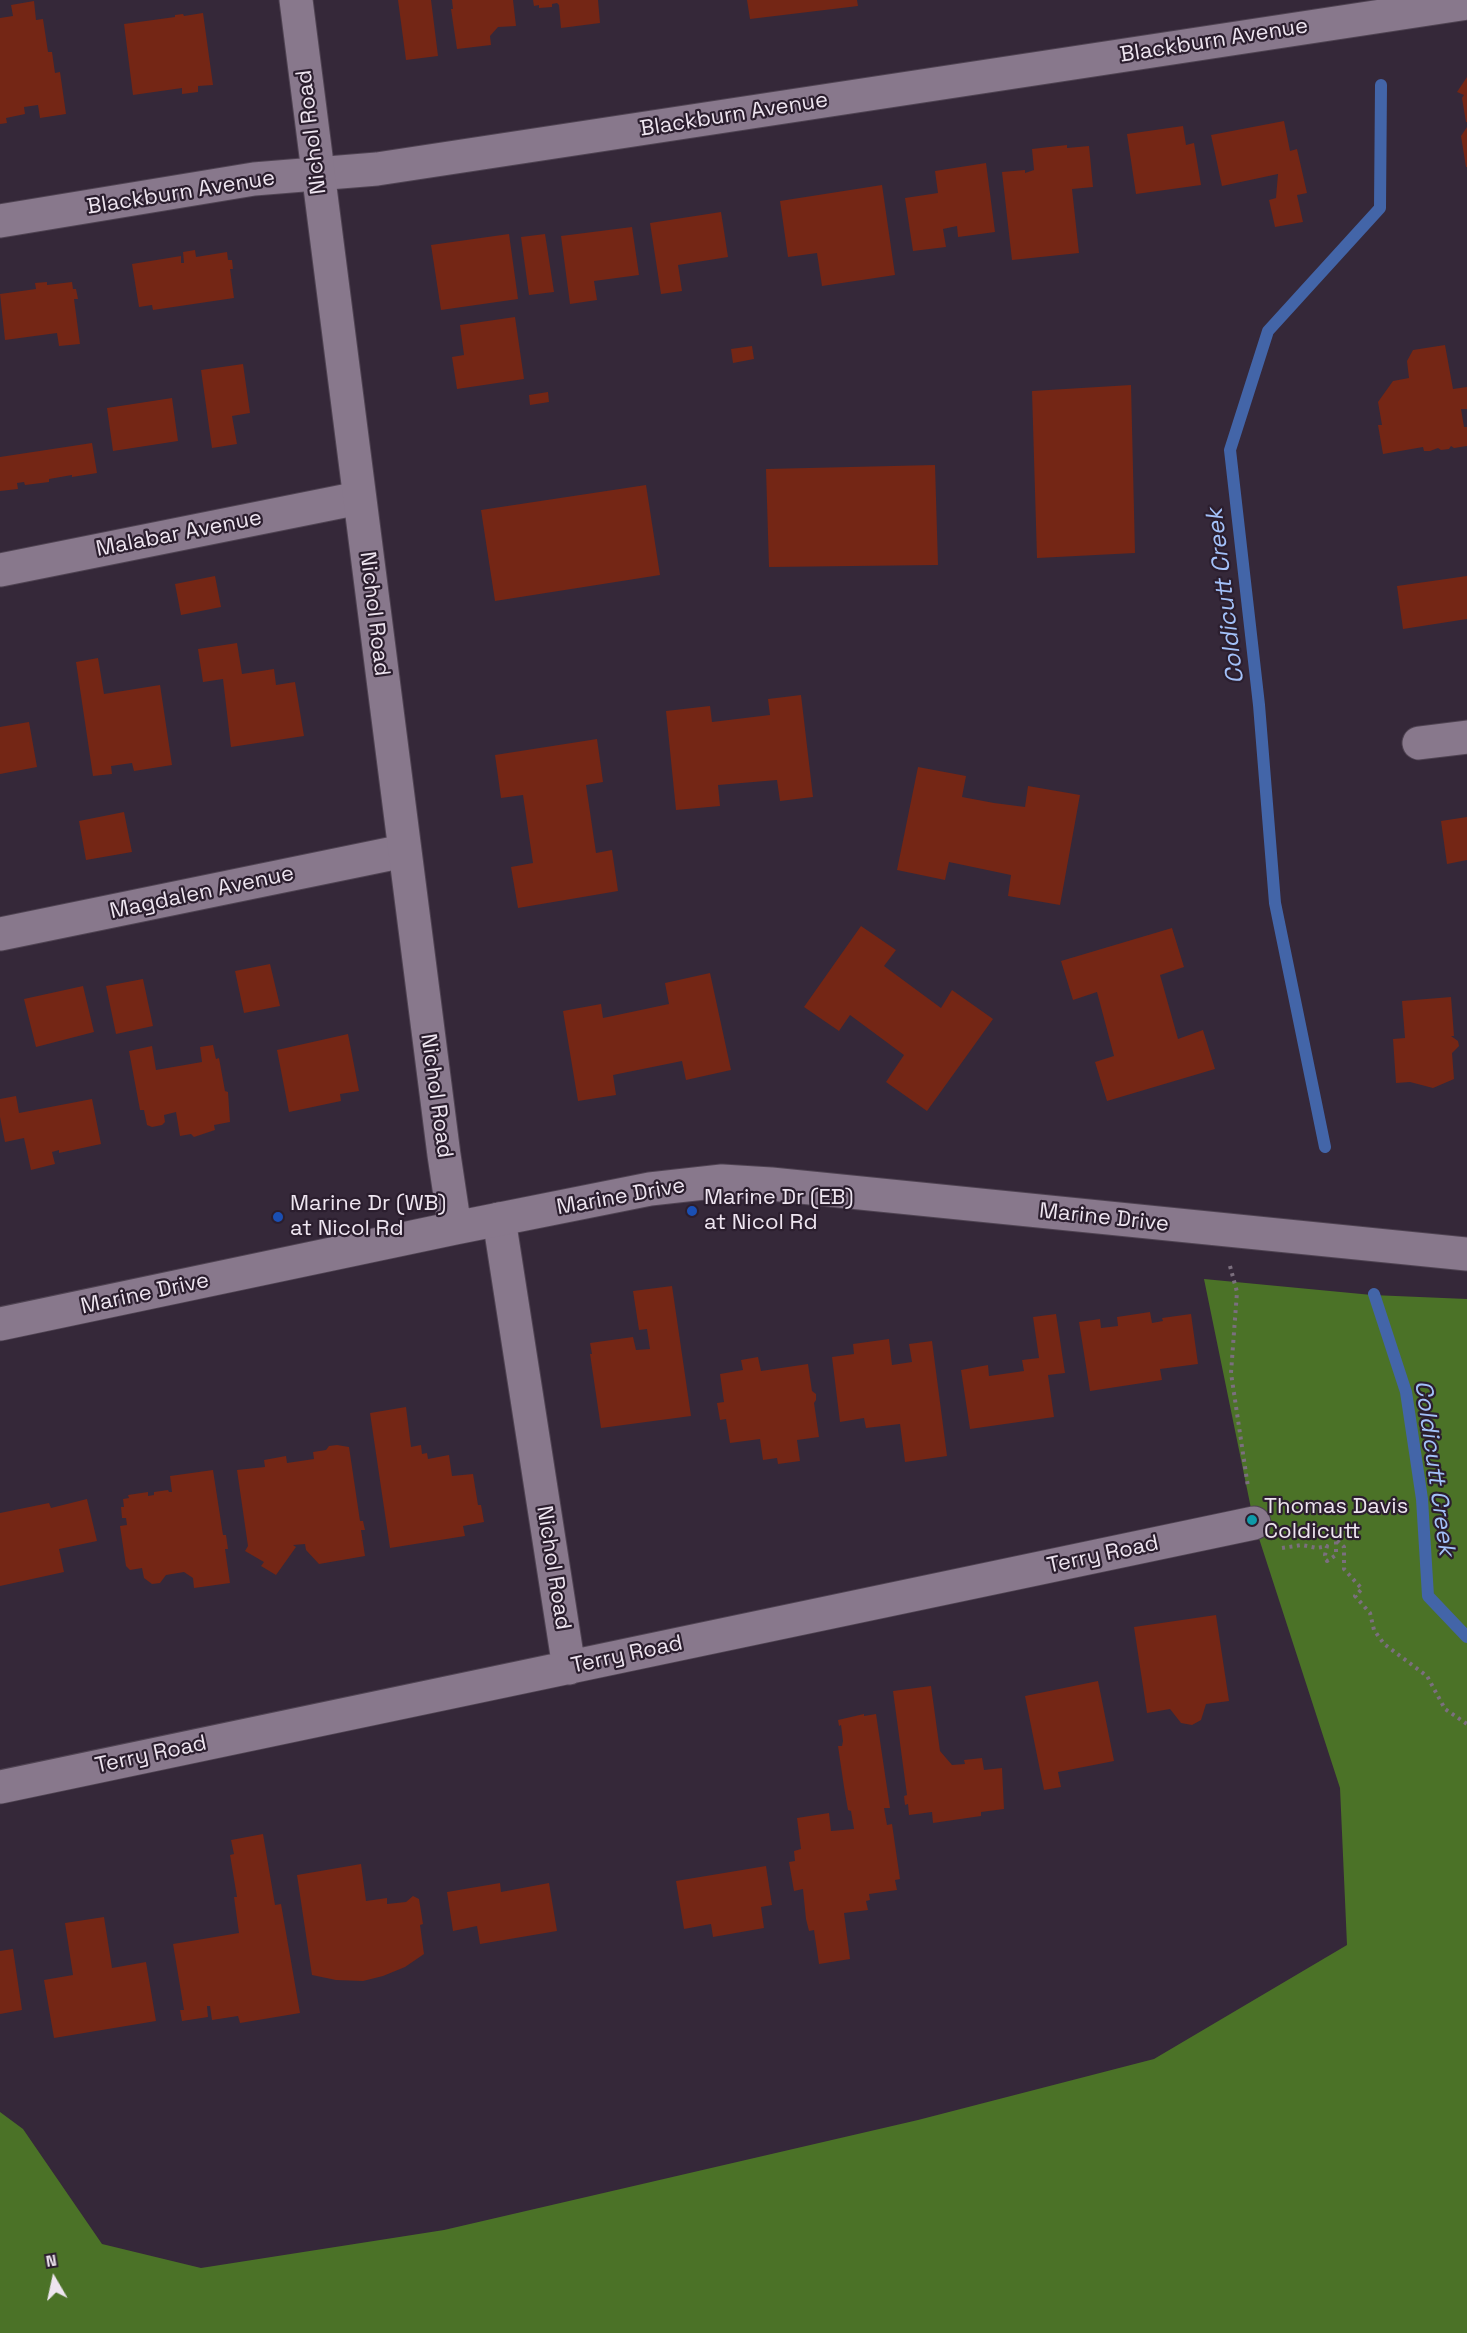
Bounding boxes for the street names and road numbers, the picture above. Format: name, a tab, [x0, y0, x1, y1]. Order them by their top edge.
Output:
street label: Blackburn Avenue	[1118, 13, 1310, 69]
street label: Nichol Road	[291, 68, 333, 196]
street label: Blackburn Avenue	[638, 87, 830, 143]
street label: Blackburn Avenue	[85, 165, 277, 221]
street label: Malabar Avenue	[94, 505, 264, 563]
street label: Nichol Road	[353, 550, 395, 678]
street label: Magdalen Avenue	[108, 861, 296, 925]
street label: Nichol Road	[414, 1032, 458, 1160]
street label: Marine Drive	[555, 1173, 687, 1221]
street label: Marine Drive	[1038, 1198, 1170, 1238]
street label: Marine Drive	[79, 1268, 211, 1320]
street label: Nichol Road	[530, 1504, 576, 1632]
street label: Terry Road	[1045, 1530, 1161, 1580]
street label: Terry Road	[569, 1630, 685, 1680]
street label: Terry Road	[93, 1730, 209, 1780]

